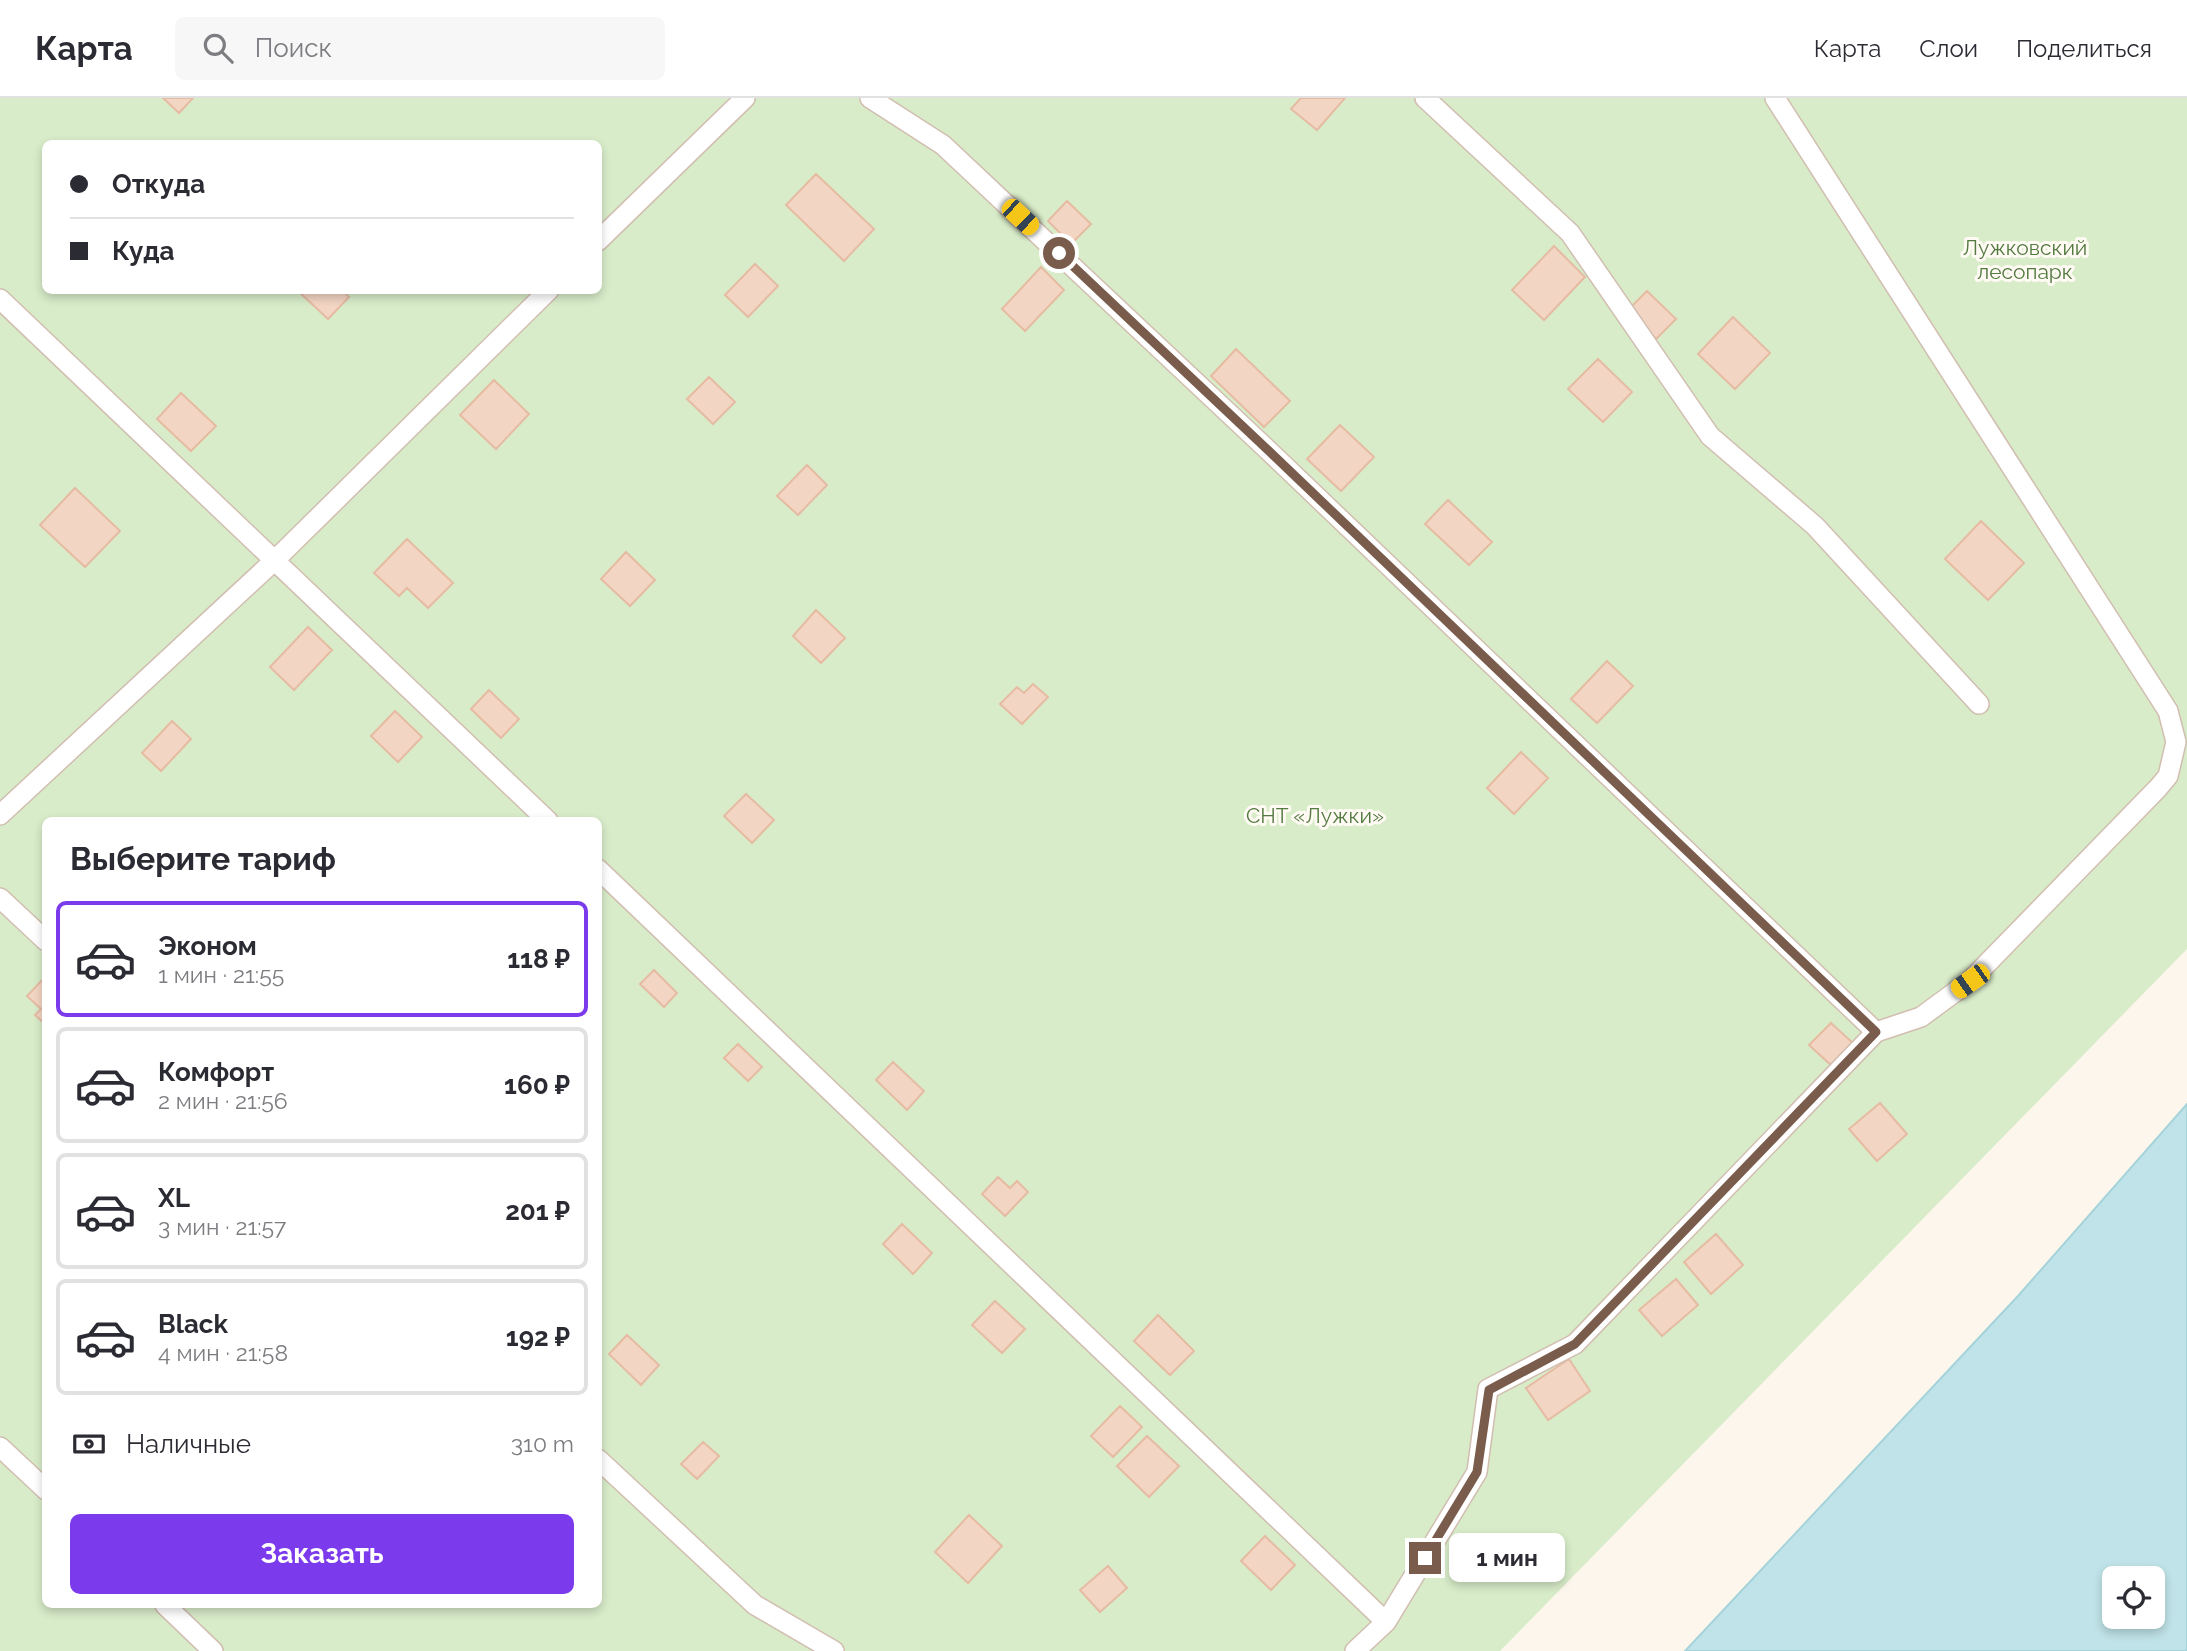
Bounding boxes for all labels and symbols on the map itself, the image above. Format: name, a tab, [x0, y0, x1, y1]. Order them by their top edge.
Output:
car	[998, 195, 1043, 239]
park label: Лужковский лесопарк	[1963, 235, 2087, 284]
route start	[1043, 237, 1075, 269]
park label: СНТ «Лужки»	[1246, 803, 1384, 828]
car	[1947, 960, 1994, 1002]
callout: 1 мин	[1450, 1534, 1565, 1582]
route end	[1409, 1542, 1441, 1574]

